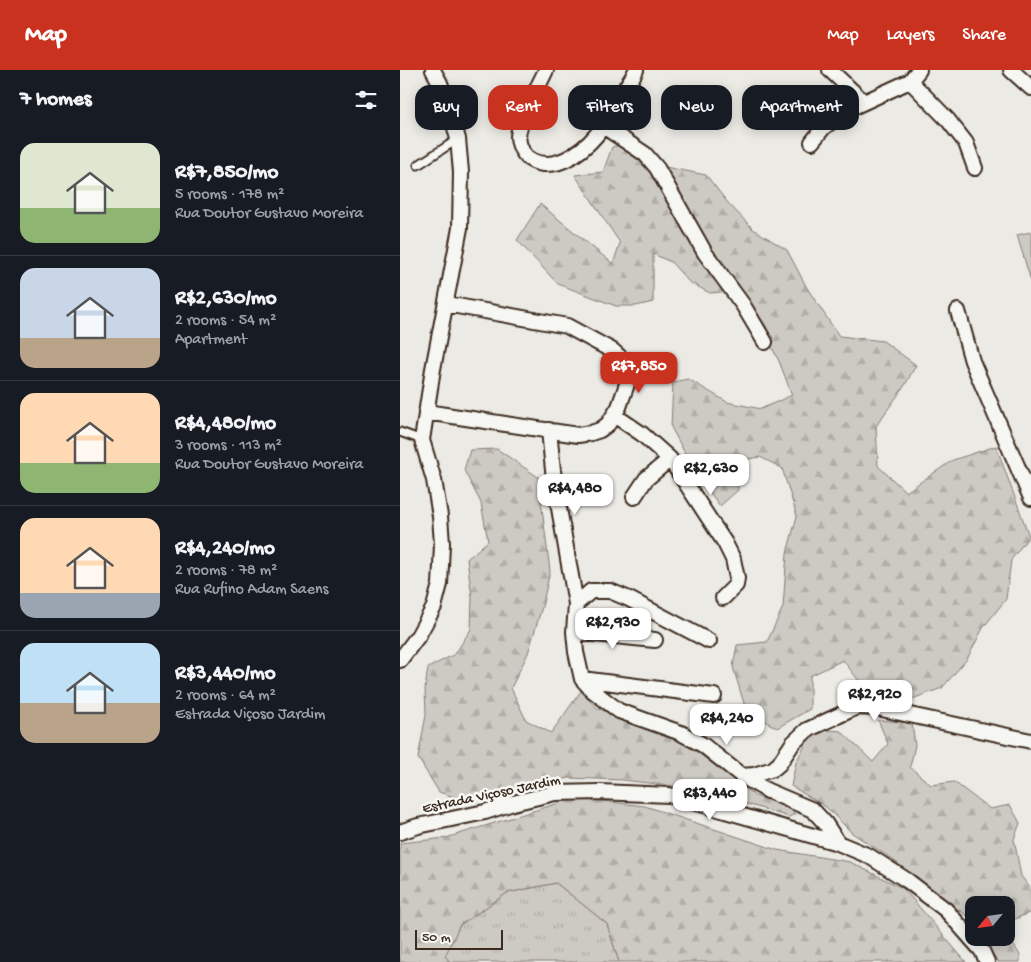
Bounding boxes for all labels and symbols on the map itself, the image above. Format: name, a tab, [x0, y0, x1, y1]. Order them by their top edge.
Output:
pin: R$7,850	[593, 352, 685, 394]
pin: R$2,630	[665, 454, 757, 496]
pin: R$4,480	[529, 474, 621, 516]
pin: R$2,930	[567, 608, 659, 650]
pin: R$2,920	[829, 680, 921, 722]
pin: R$4,240	[681, 704, 773, 746]
street label: Estrada Viçoso Jardim	[421, 771, 563, 818]
pin: R$3,440	[664, 778, 756, 821]
north arrow	[965, 896, 1015, 946]
scale bar	[415, 927, 502, 950]

